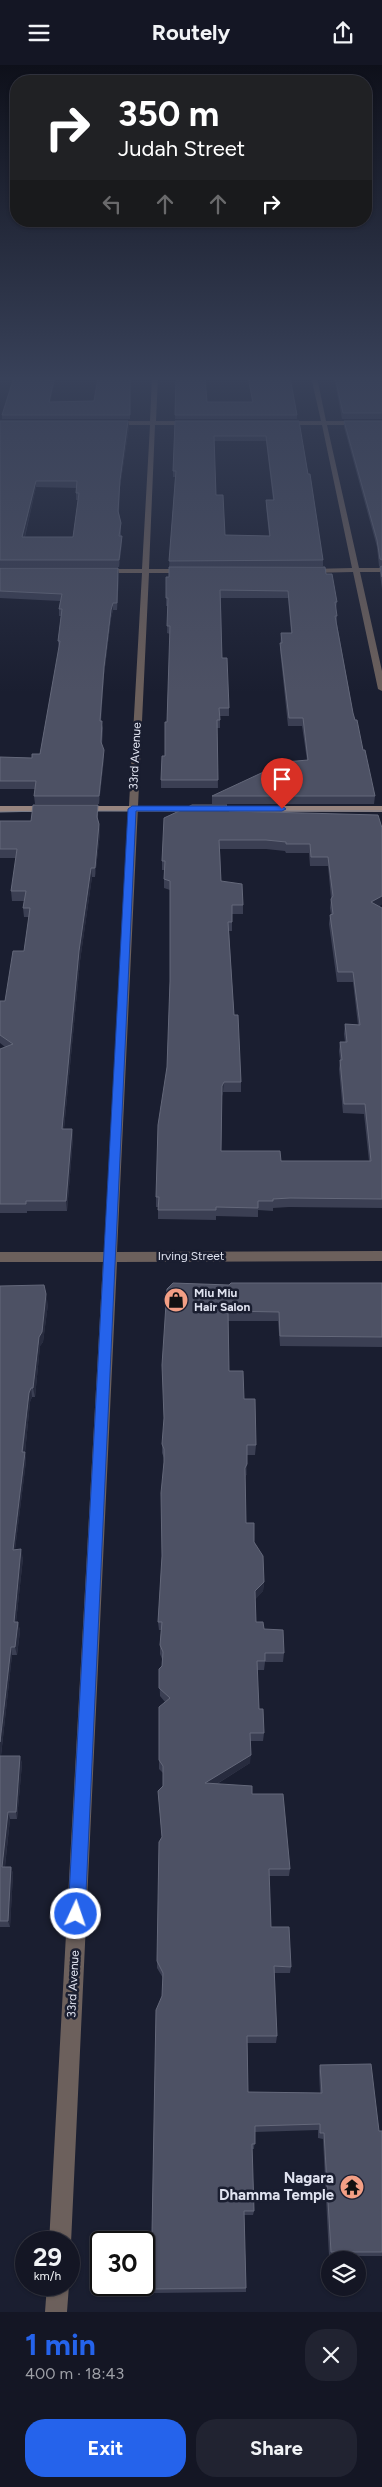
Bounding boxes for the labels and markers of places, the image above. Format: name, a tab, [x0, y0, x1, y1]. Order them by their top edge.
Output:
pin	[261, 758, 303, 809]
place label: Miu Miu Hair Salon	[194, 1286, 251, 1314]
shop icon: Miu Miu Hair Salon	[163, 1287, 189, 1313]
place label: Nagara Dhamma Temple	[219, 2169, 335, 2204]
temple icon: Nagara Dhamma Temple	[339, 2174, 365, 2200]

